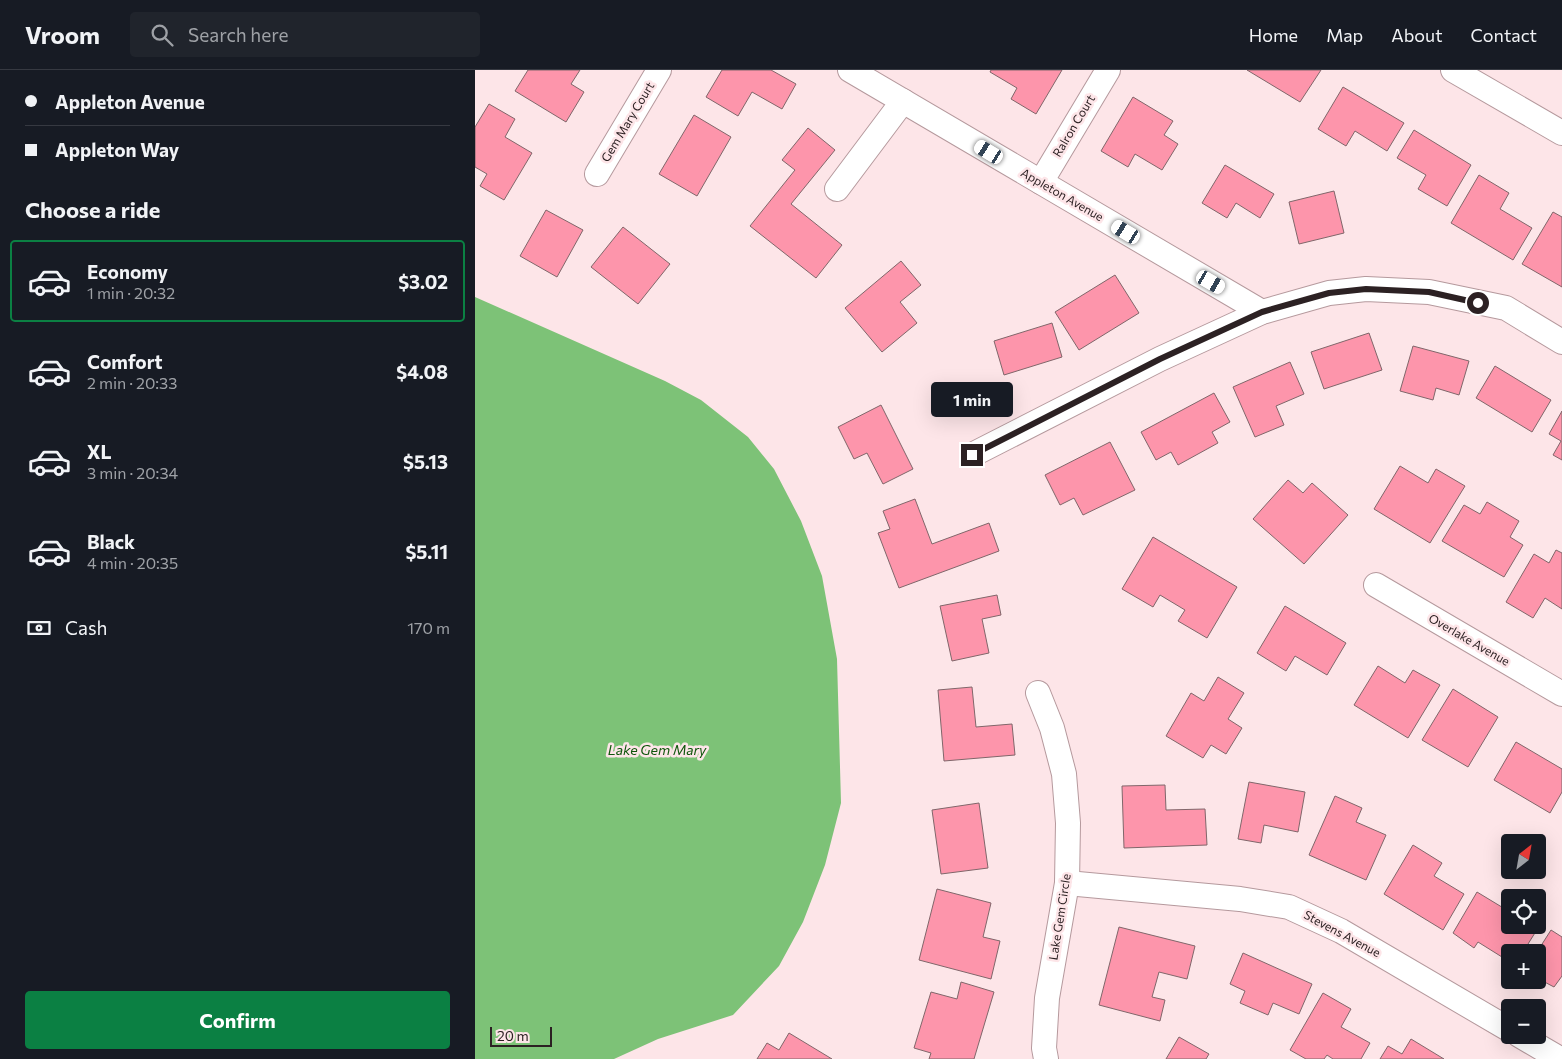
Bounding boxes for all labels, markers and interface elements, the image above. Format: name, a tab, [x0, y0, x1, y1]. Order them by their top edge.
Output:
search box	[130, 12, 480, 57]
text: Vroom	[25, 20, 100, 49]
icon: search	[148, 21, 176, 49]
text: Search here	[188, 23, 289, 46]
text: Home	[1249, 24, 1298, 46]
text: Map	[1326, 24, 1363, 46]
text: About	[1391, 24, 1443, 46]
text: Contact	[1471, 24, 1537, 46]
street label: Gem Mary Court	[598, 79, 657, 164]
text: Appleton Avenue	[55, 90, 205, 113]
street label: Ralron Court	[1049, 92, 1097, 159]
text: Appleton Way	[55, 138, 179, 161]
car	[972, 138, 1005, 166]
street label: Appleton Avenue	[1019, 165, 1106, 223]
text: Choose a ride	[25, 196, 160, 223]
car	[1109, 218, 1142, 246]
icon: car	[27, 259, 72, 304]
text: Economy	[87, 260, 168, 283]
car	[1194, 268, 1227, 296]
text: $3.02	[398, 270, 448, 293]
text: 1 min · 20:32	[87, 283, 175, 302]
route start	[1467, 292, 1489, 314]
icon: car	[27, 349, 72, 394]
text: Comfort	[87, 350, 163, 373]
text: $4.08	[396, 360, 448, 383]
text: 2 min · 20:33	[87, 373, 177, 392]
callout: 1 min	[931, 382, 1013, 418]
text: 1 min	[953, 390, 991, 409]
icon: car	[27, 439, 72, 484]
text: XL	[87, 440, 112, 463]
route end	[961, 444, 983, 466]
text: $5.13	[403, 450, 448, 473]
text: 3 min · 20:34	[87, 463, 178, 482]
icon: car	[27, 529, 72, 574]
text: Black	[87, 530, 135, 553]
text: $5.11	[405, 540, 448, 563]
text: 4 min · 20:35	[87, 553, 178, 572]
street label: Overlake Avenue	[1427, 610, 1512, 668]
icon: cash	[25, 614, 53, 642]
text: Cash	[65, 616, 107, 639]
text: 170 m	[407, 618, 450, 637]
water label: Lake Gem Mary	[608, 741, 707, 758]
north arrow	[1501, 834, 1546, 879]
map controls	[1501, 834, 1546, 1044]
street label: Lake Gem Circle	[1045, 873, 1073, 961]
button: locate	[1501, 889, 1546, 934]
street label: Stevens Avenue	[1302, 907, 1383, 959]
button: +	[1501, 944, 1546, 989]
button: Confirm	[25, 991, 450, 1049]
button: −	[1501, 999, 1546, 1044]
scale bar	[490, 1024, 553, 1047]
text: 20 m	[497, 1027, 529, 1044]

